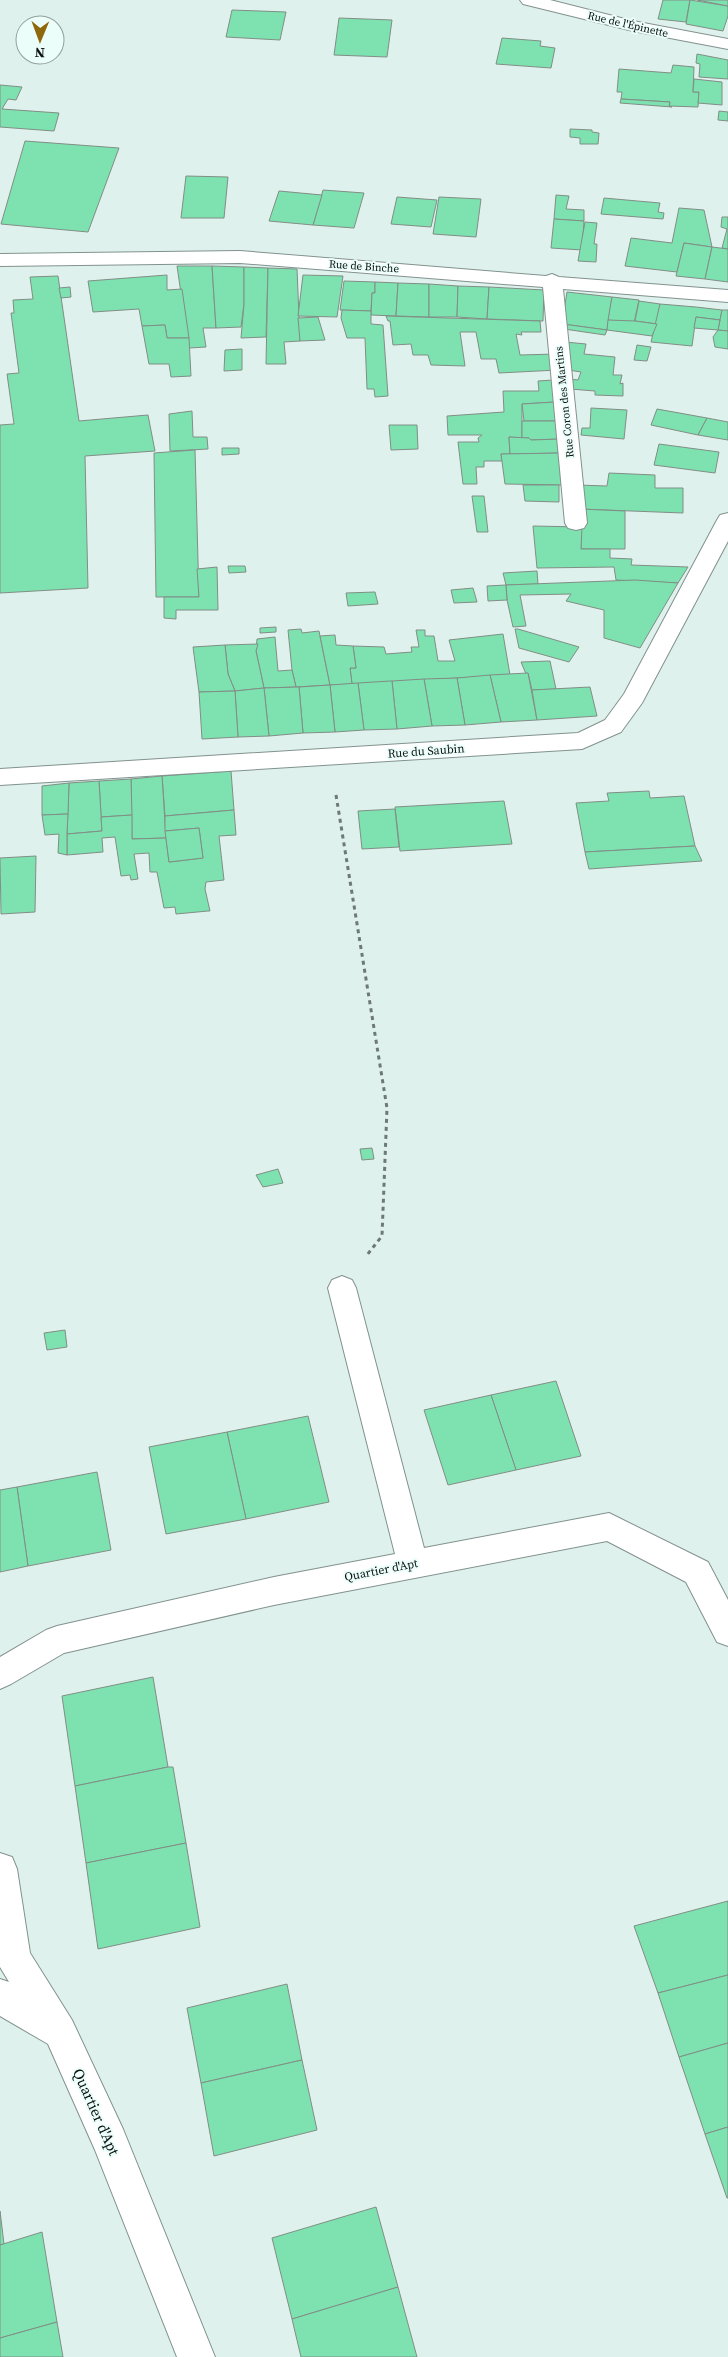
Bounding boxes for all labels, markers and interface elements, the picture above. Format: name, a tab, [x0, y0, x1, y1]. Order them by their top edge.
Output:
street label: Rue de l'Épinette	[586, 8, 670, 41]
north arrow	[15, 15, 65, 65]
text: N	[34, 43, 45, 63]
street label: Rue de Binche	[328, 257, 400, 276]
street label: Rue Coron des Martins	[551, 345, 578, 458]
street label: Rue du Saubin	[387, 740, 465, 762]
street label: Quartier d'Apt	[343, 1555, 419, 1585]
street label: Quartier d'Apt	[68, 2065, 125, 2159]

